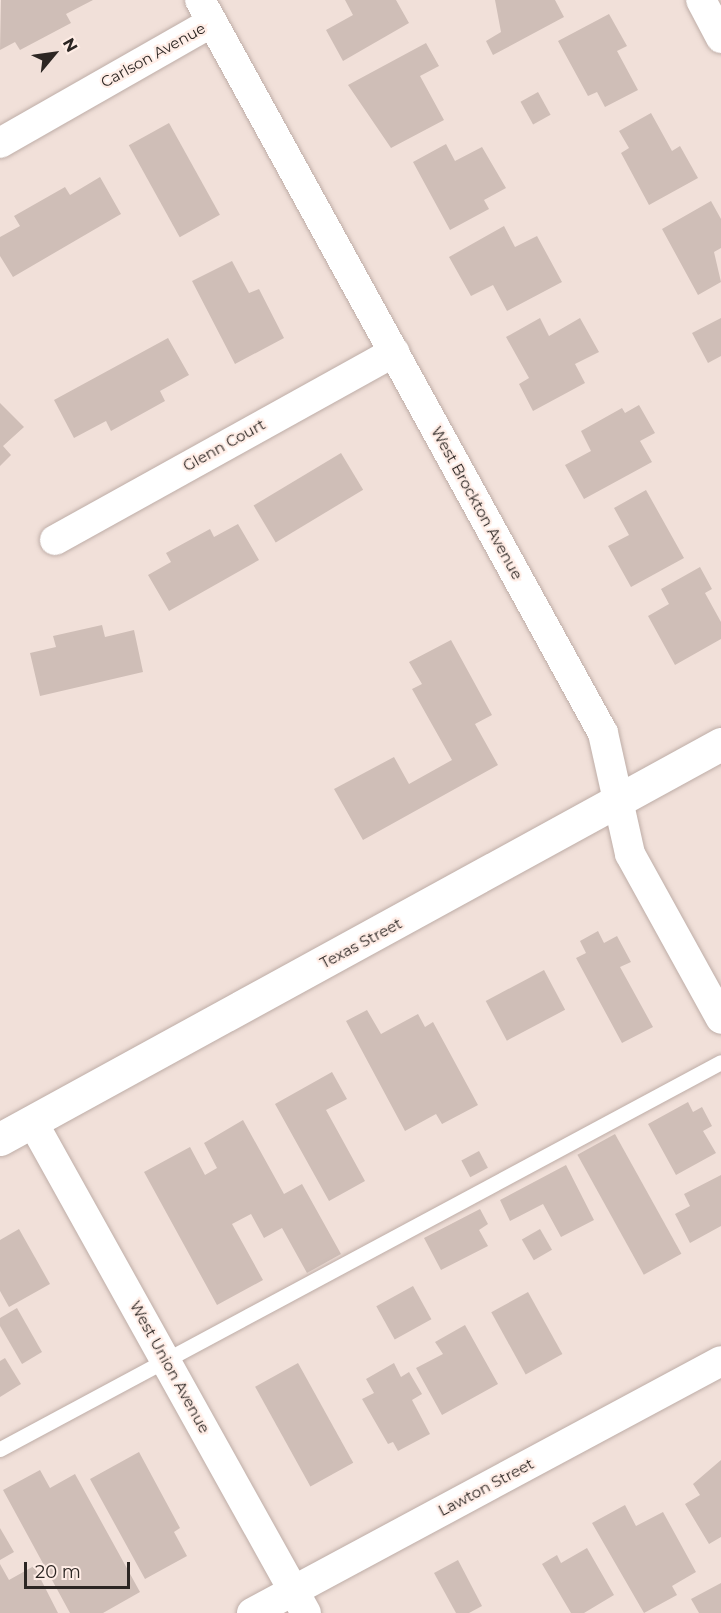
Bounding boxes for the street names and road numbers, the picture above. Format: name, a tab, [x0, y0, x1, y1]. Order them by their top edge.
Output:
street label: Carlson Avenue	[98, 19, 208, 91]
street label: Glenn Court	[180, 415, 268, 475]
street label: West Brockton Avenue	[427, 423, 527, 583]
street label: Texas Street	[317, 914, 405, 972]
street label: West Union Avenue	[126, 1298, 214, 1436]
street label: Lawton Street	[435, 1454, 537, 1520]

